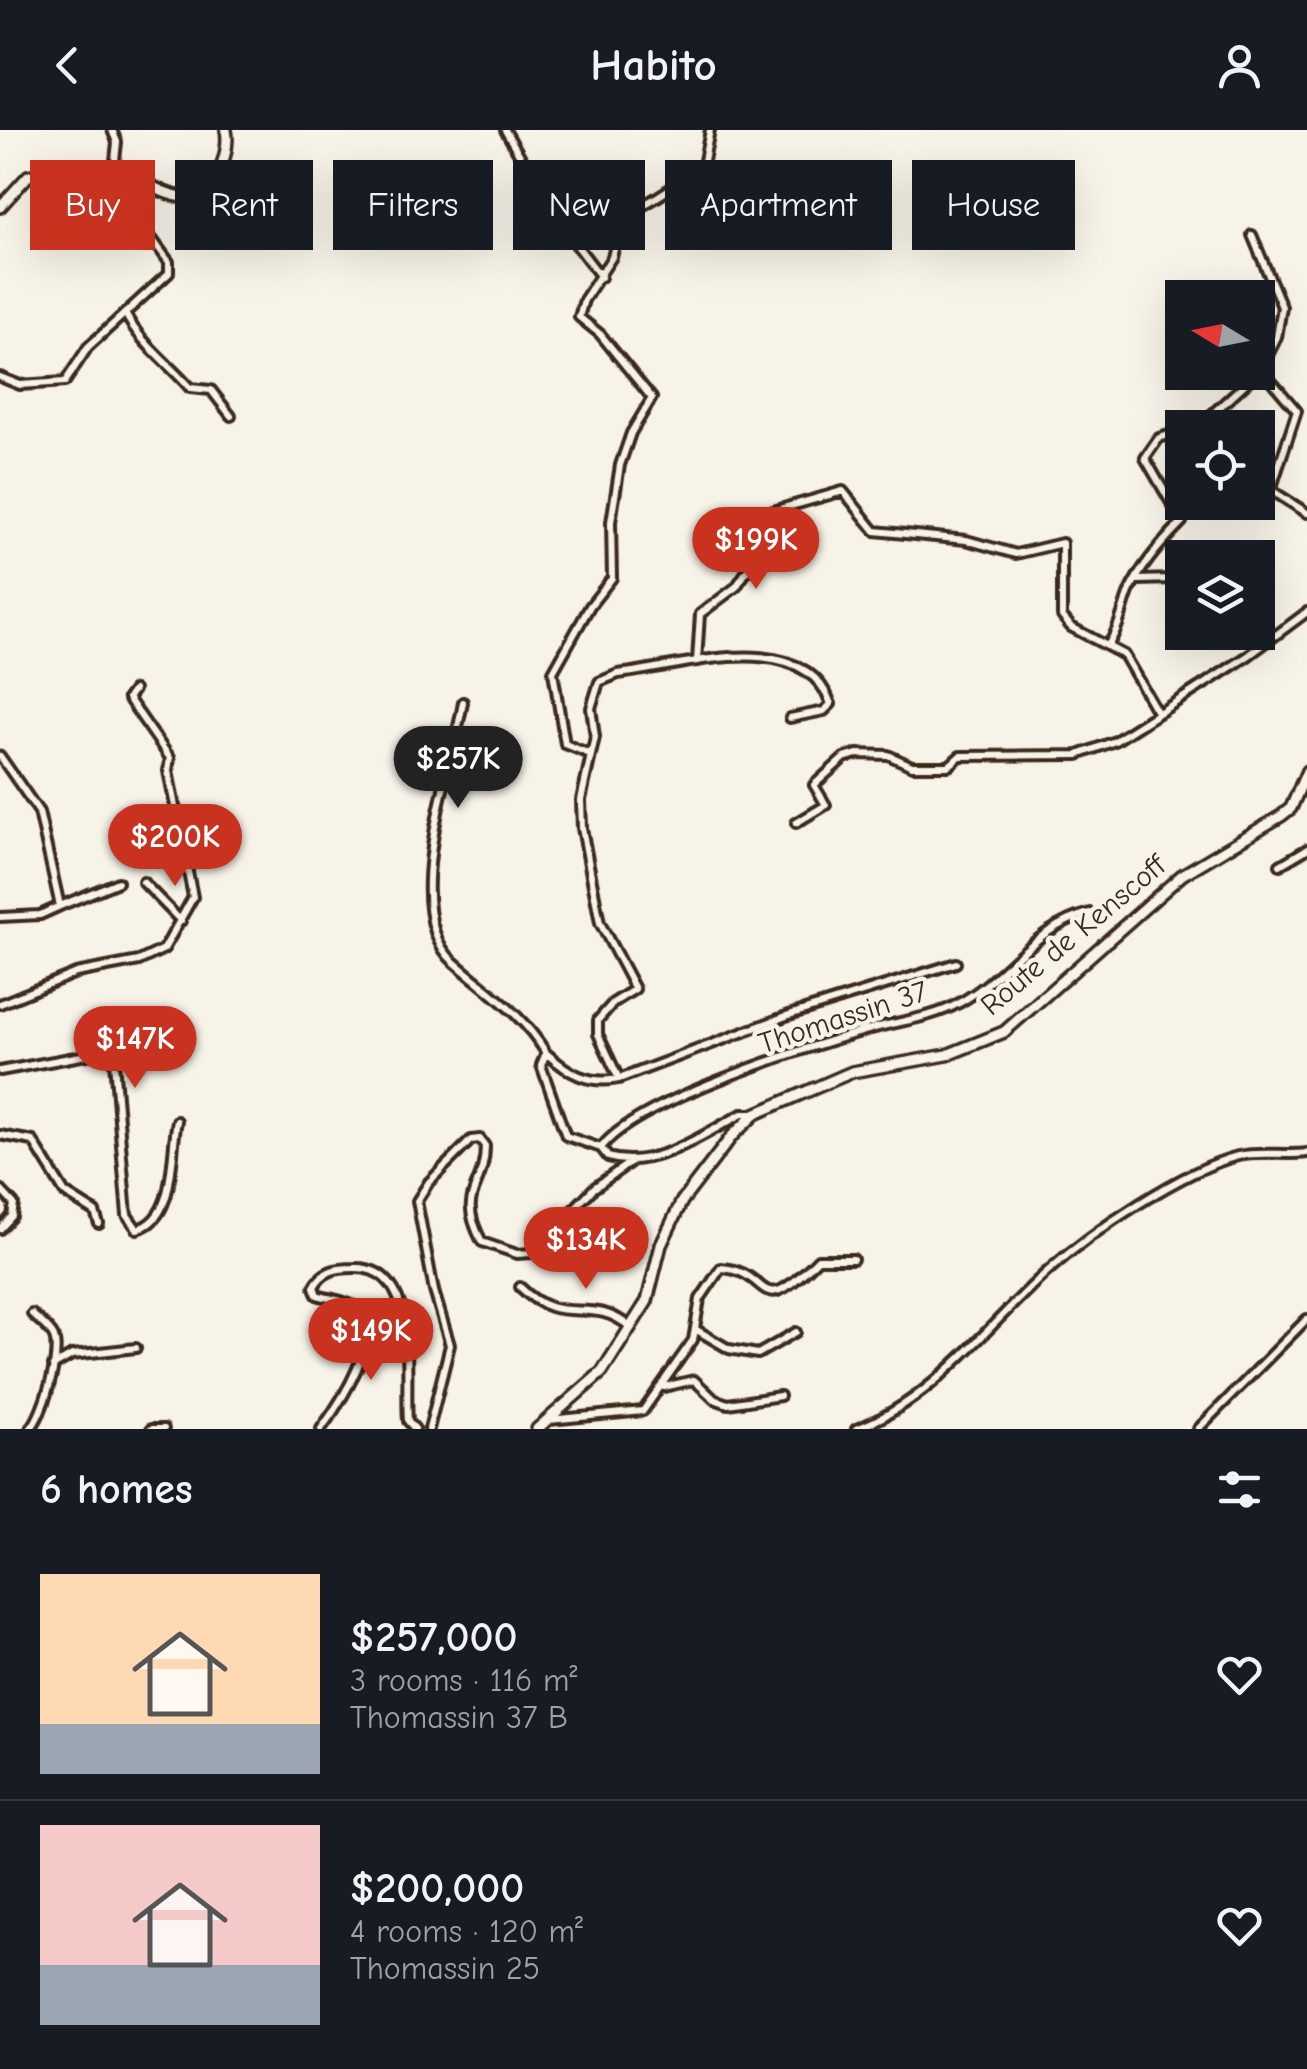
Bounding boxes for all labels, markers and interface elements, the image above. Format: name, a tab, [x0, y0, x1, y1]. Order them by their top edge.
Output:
icon: back	[40, 38, 95, 93]
icon: person	[1212, 38, 1267, 93]
text: Habito	[590, 39, 717, 91]
chip: Buy	[30, 160, 155, 250]
chip: Rent	[175, 160, 313, 250]
chip: Filters	[333, 160, 493, 250]
chip: New	[513, 160, 645, 250]
chip: Apartment	[665, 160, 892, 250]
chip: House	[912, 160, 1075, 250]
north arrow	[1165, 280, 1275, 390]
map controls	[1165, 280, 1275, 650]
button: locate	[1165, 410, 1275, 520]
pin: $199K	[686, 507, 826, 592]
text: $199K	[714, 521, 798, 558]
button: layers	[1165, 540, 1275, 650]
pin: $257K	[388, 726, 528, 811]
text: $257K	[416, 740, 500, 777]
pin: $200K	[105, 804, 245, 889]
text: $200K	[130, 818, 220, 855]
street label: Route de Kenscoff	[974, 847, 1174, 1023]
street label: Thomassin 37	[754, 974, 932, 1061]
pin: $147K	[65, 1006, 205, 1091]
text: $147K	[96, 1020, 174, 1057]
pin: $134K	[516, 1207, 656, 1292]
text: $134K	[546, 1221, 626, 1258]
pin: $149K	[301, 1298, 441, 1383]
text: $149K	[330, 1312, 412, 1349]
icon: filters	[1212, 1462, 1267, 1517]
text: 6 homes	[40, 1465, 193, 1514]
text: $257,000	[350, 1613, 518, 1662]
icon: home	[120, 1614, 240, 1734]
icon: heart	[1212, 1647, 1267, 1702]
text: 3 rooms · 116 m²	[350, 1662, 578, 1699]
text: Thomassin 37 B	[350, 1699, 568, 1736]
text: $200,000	[350, 1864, 524, 1913]
icon: home	[120, 1865, 240, 1985]
icon: heart	[1212, 1898, 1267, 1953]
text: 4 rooms · 120 m²	[350, 1913, 583, 1950]
text: Thomassin 25	[350, 1950, 540, 1987]

